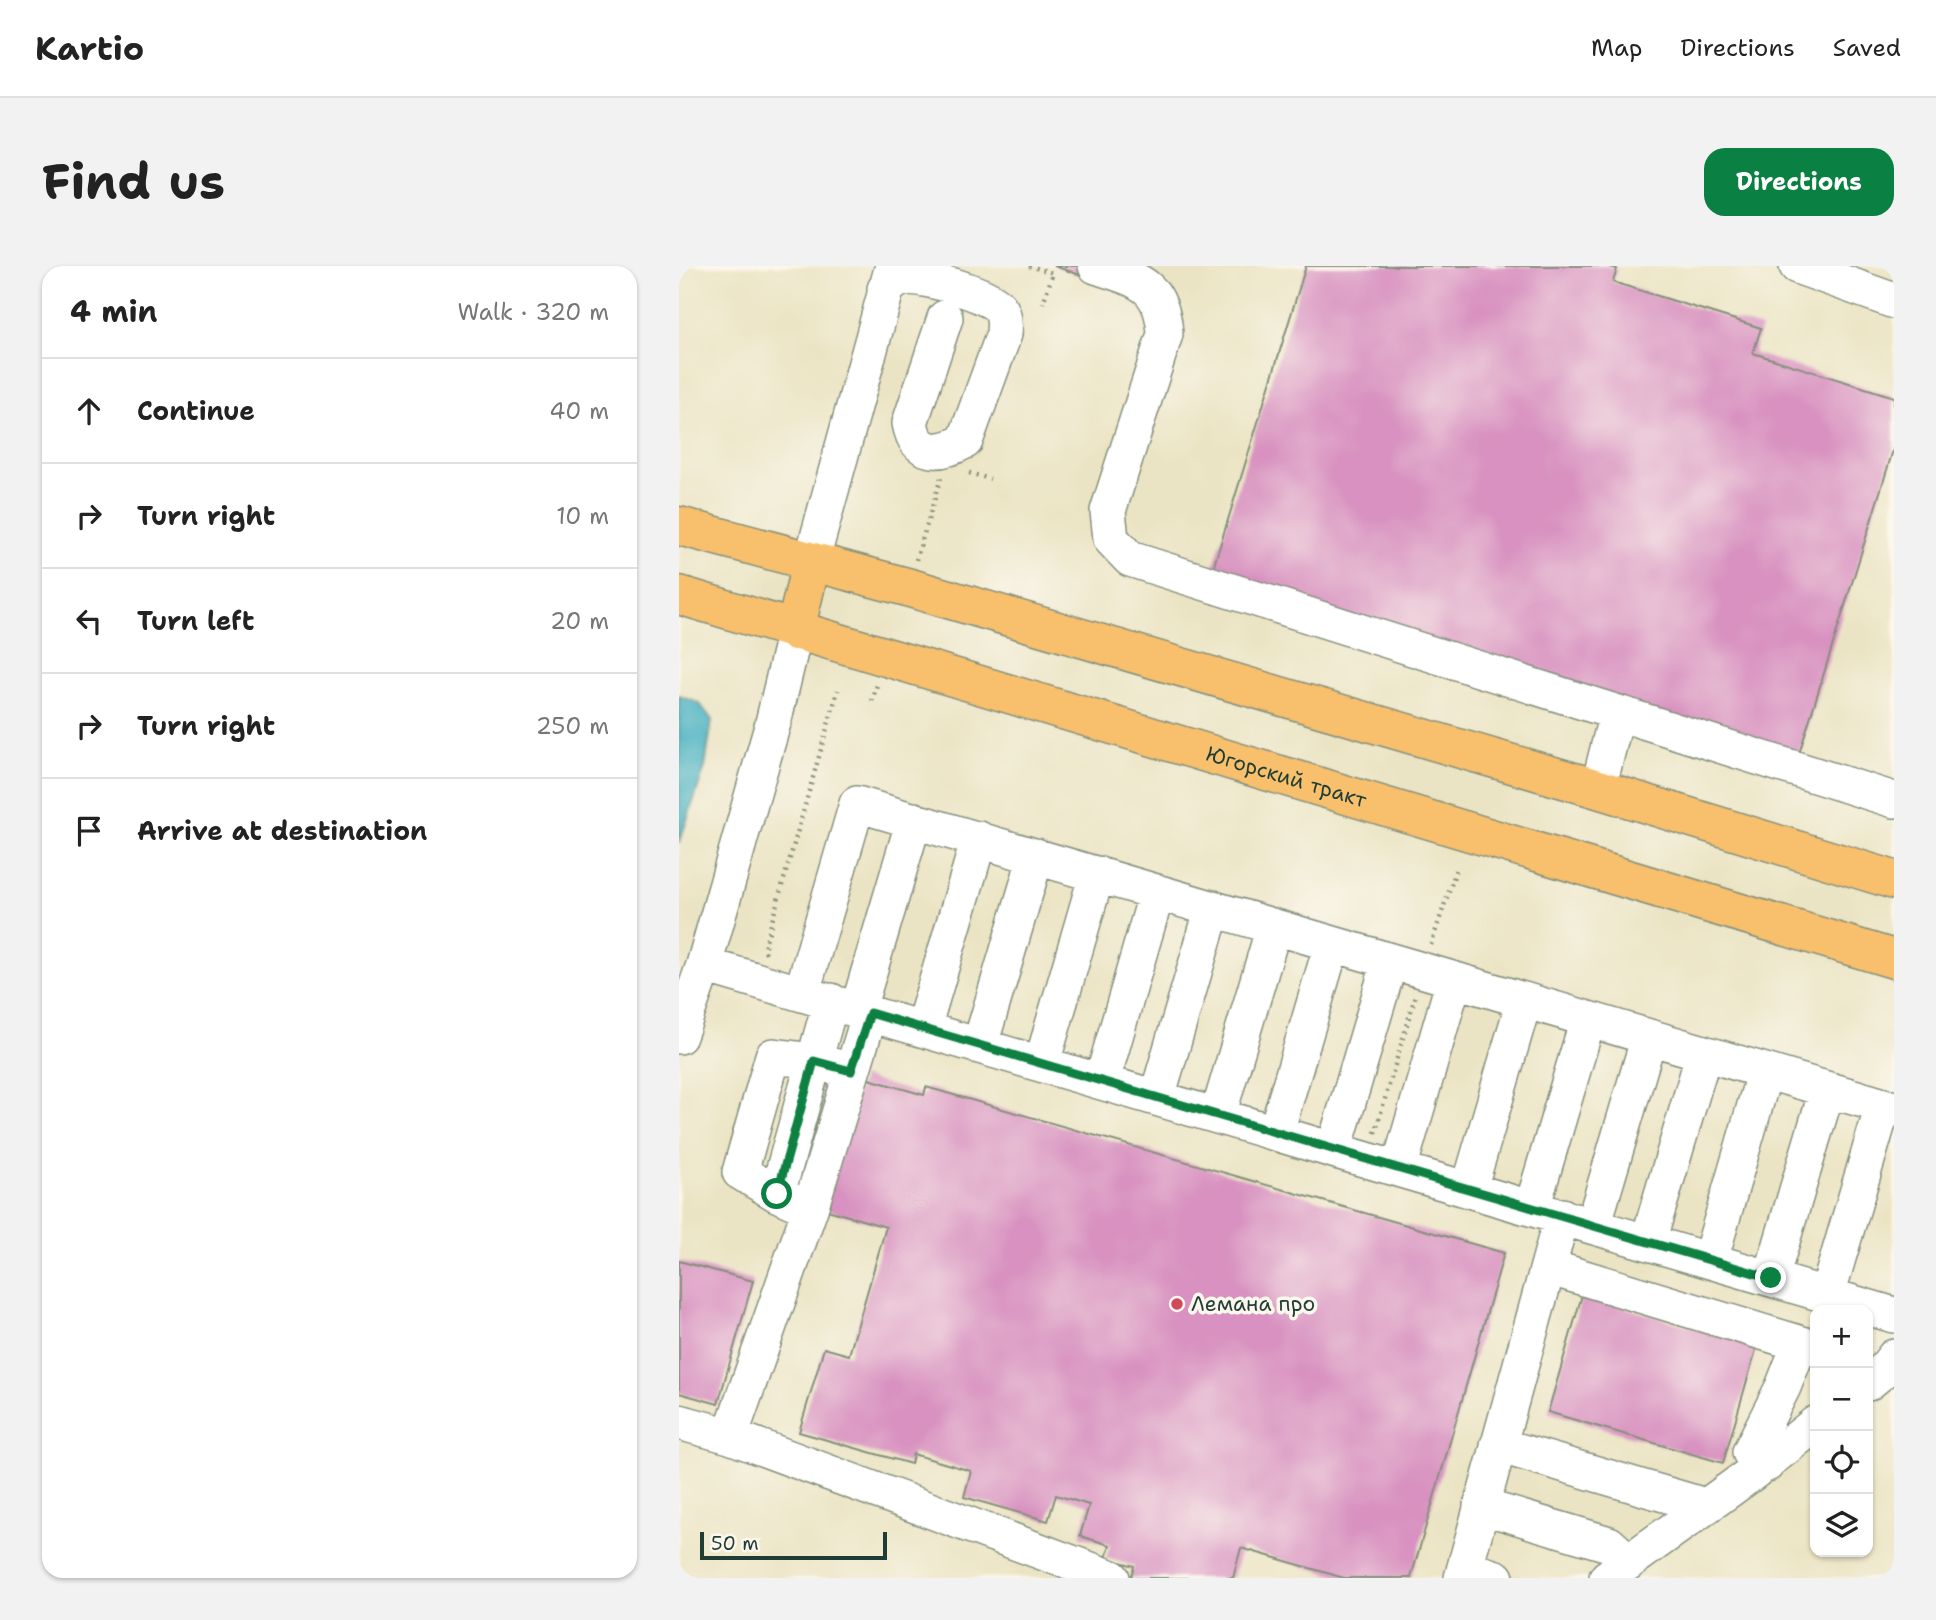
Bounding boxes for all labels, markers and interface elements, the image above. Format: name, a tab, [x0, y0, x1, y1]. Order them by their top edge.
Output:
text: Kartio	[35, 26, 144, 71]
text: Map	[1591, 32, 1642, 64]
text: Directions	[1680, 32, 1795, 64]
text: Saved	[1833, 32, 1901, 64]
button: Directions	[1704, 148, 1894, 216]
text: Find us	[42, 149, 225, 215]
text: 4 min	[70, 291, 157, 332]
text: Walk · 320 m	[458, 297, 609, 327]
icon: ahead	[70, 392, 108, 430]
text: Continue	[137, 393, 255, 428]
text: 40 m	[549, 396, 609, 426]
icon: right	[70, 497, 108, 535]
text: Turn right	[137, 498, 275, 533]
text: 10 m	[556, 501, 609, 531]
icon: left	[70, 602, 108, 640]
text: Turn left	[137, 603, 254, 638]
text: 20 m	[550, 606, 609, 636]
icon: right	[70, 707, 108, 745]
text: Turn right	[137, 708, 275, 743]
text: 250 m	[536, 711, 609, 741]
street label: Югорский тракт	[1203, 740, 1370, 814]
icon: arrive	[70, 812, 108, 850]
text: Arrive at destination	[137, 813, 427, 848]
route start	[761, 1178, 792, 1209]
route end	[1755, 1262, 1786, 1293]
place label: Лемана про	[1191, 1290, 1315, 1318]
marker: Лемана про	[1169, 1296, 1185, 1312]
map controls	[1810, 1305, 1873, 1557]
button: +	[1810, 1305, 1873, 1368]
button: −	[1810, 1368, 1873, 1431]
button: locate	[1810, 1431, 1873, 1494]
button: layers	[1810, 1494, 1873, 1557]
scale bar	[700, 1529, 887, 1561]
text: 50 m	[711, 1531, 759, 1556]

